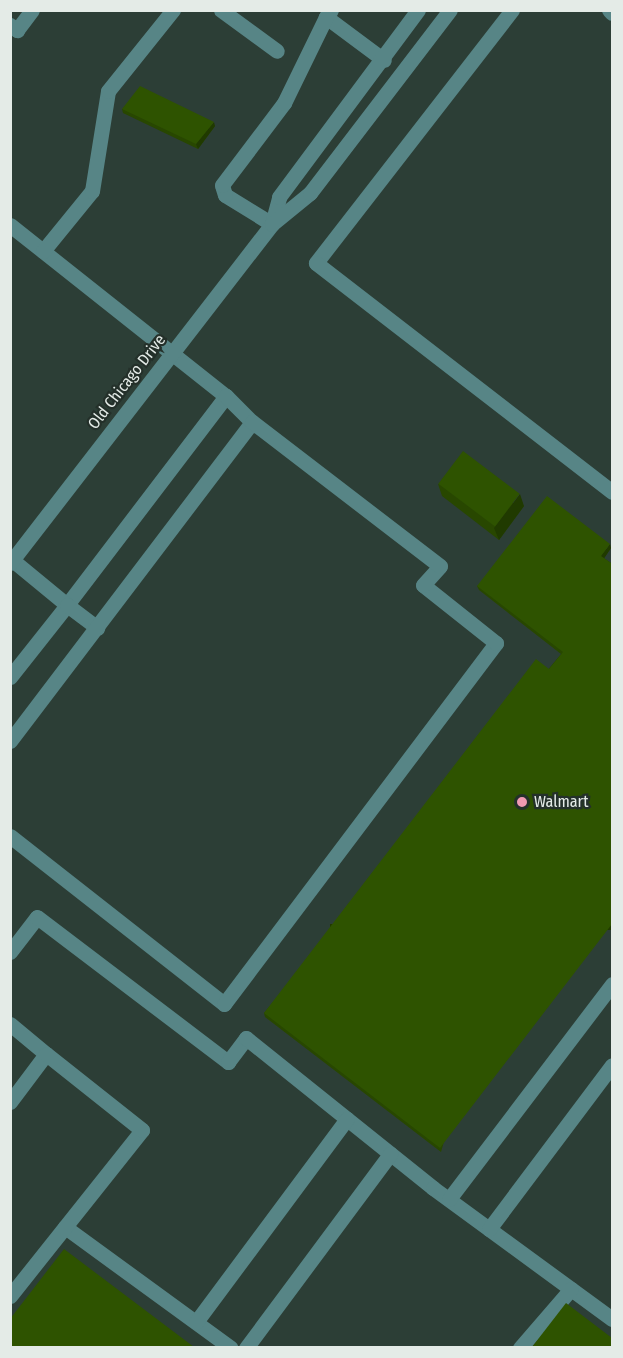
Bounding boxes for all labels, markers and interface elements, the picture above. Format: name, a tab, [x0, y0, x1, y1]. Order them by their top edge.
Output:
street label: Old Chicago Drive	[84, 331, 170, 433]
place label: Walmart	[534, 792, 588, 812]
marker: Walmart	[515, 795, 529, 809]

